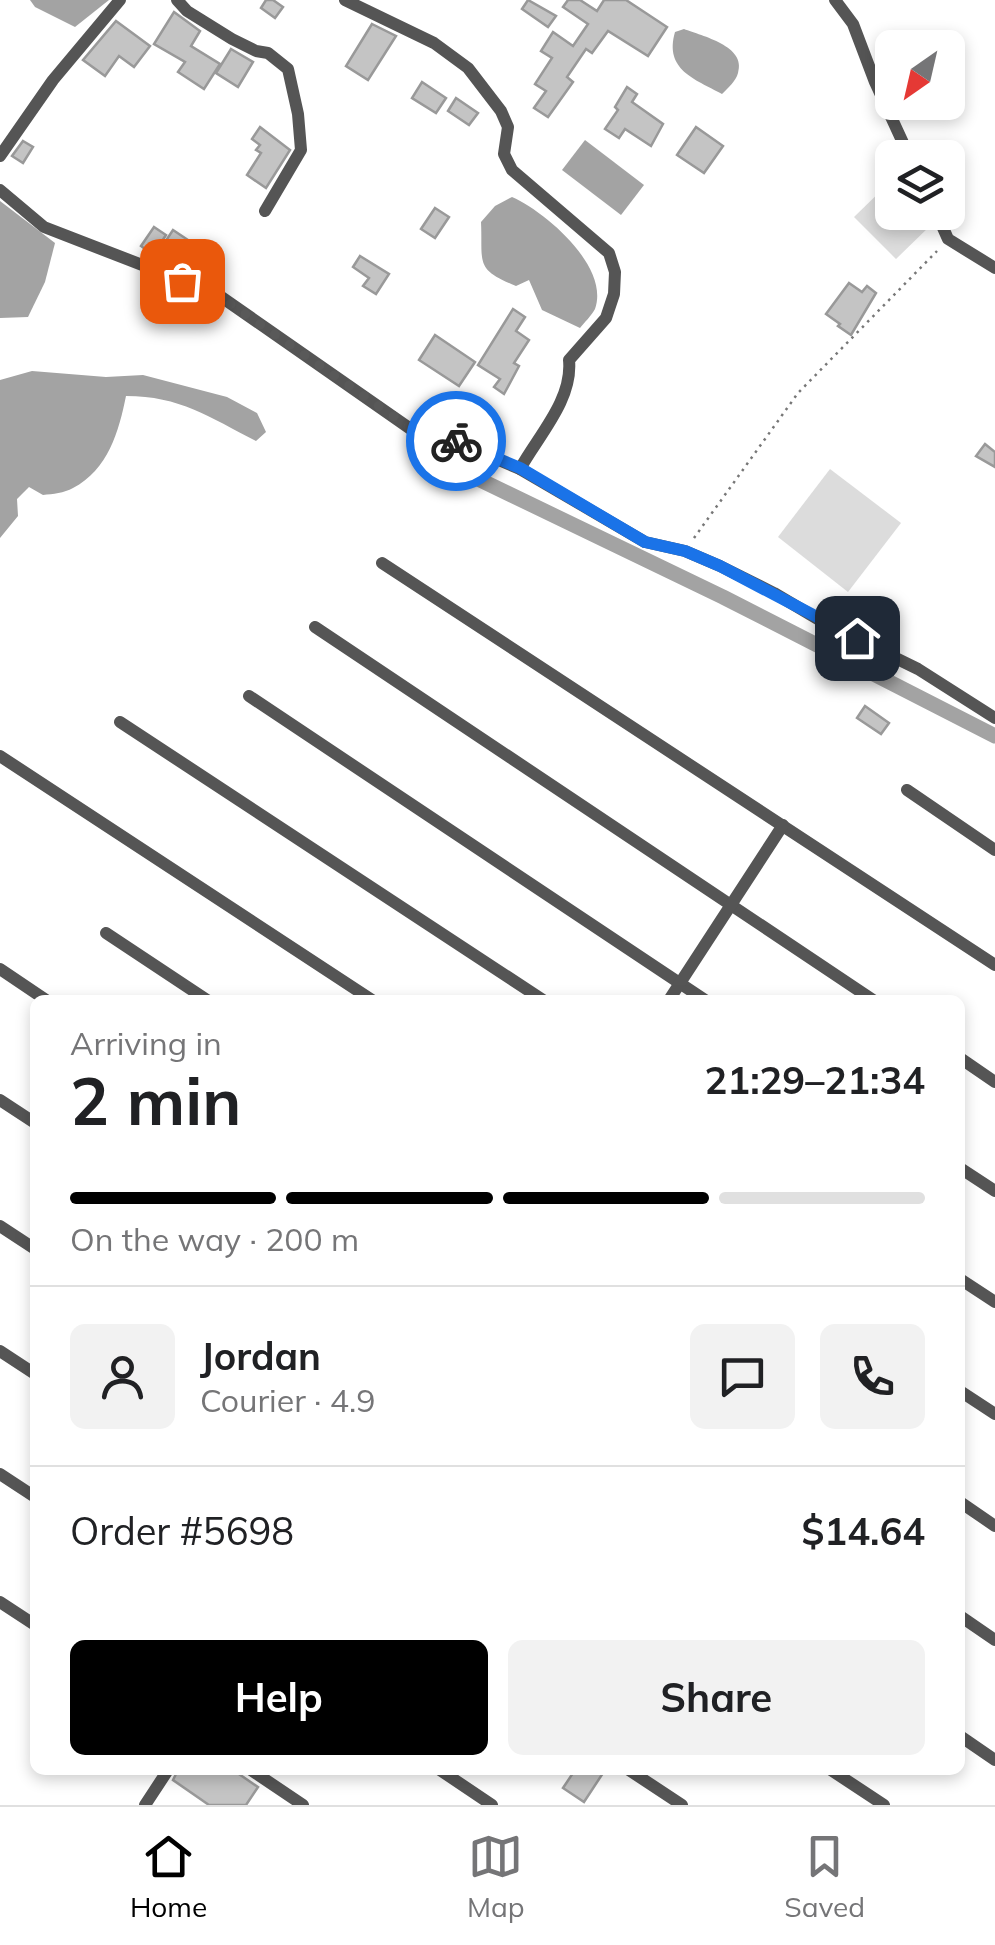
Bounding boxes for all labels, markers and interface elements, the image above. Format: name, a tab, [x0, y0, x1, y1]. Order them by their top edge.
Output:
north arrow	[875, 30, 965, 120]
map controls	[875, 30, 965, 230]
button: layers	[875, 140, 965, 230]
pin	[140, 239, 225, 324]
icon: bag	[155, 254, 210, 309]
courier	[406, 391, 506, 491]
icon: bike	[429, 414, 484, 469]
pin	[815, 596, 900, 681]
icon: home	[830, 611, 885, 666]
text: Arriving in	[70, 1023, 222, 1063]
text: 21:29–21:34	[705, 1056, 925, 1104]
text: 2 min	[70, 1060, 241, 1141]
text: On the way · 200 m	[70, 1219, 359, 1259]
button: person	[70, 1324, 175, 1429]
button: chat	[690, 1324, 795, 1429]
button: phone	[820, 1324, 925, 1429]
text: Jordan	[200, 1332, 321, 1380]
text: Courier · 4.9	[200, 1380, 376, 1420]
text: Order #5698	[70, 1507, 294, 1555]
text: $14.64	[802, 1507, 925, 1555]
button: Help	[70, 1640, 488, 1755]
button: Share	[508, 1640, 925, 1755]
tab: Home	[130, 1829, 207, 1924]
tab: Map	[467, 1829, 525, 1924]
tab: Saved	[784, 1829, 865, 1924]

